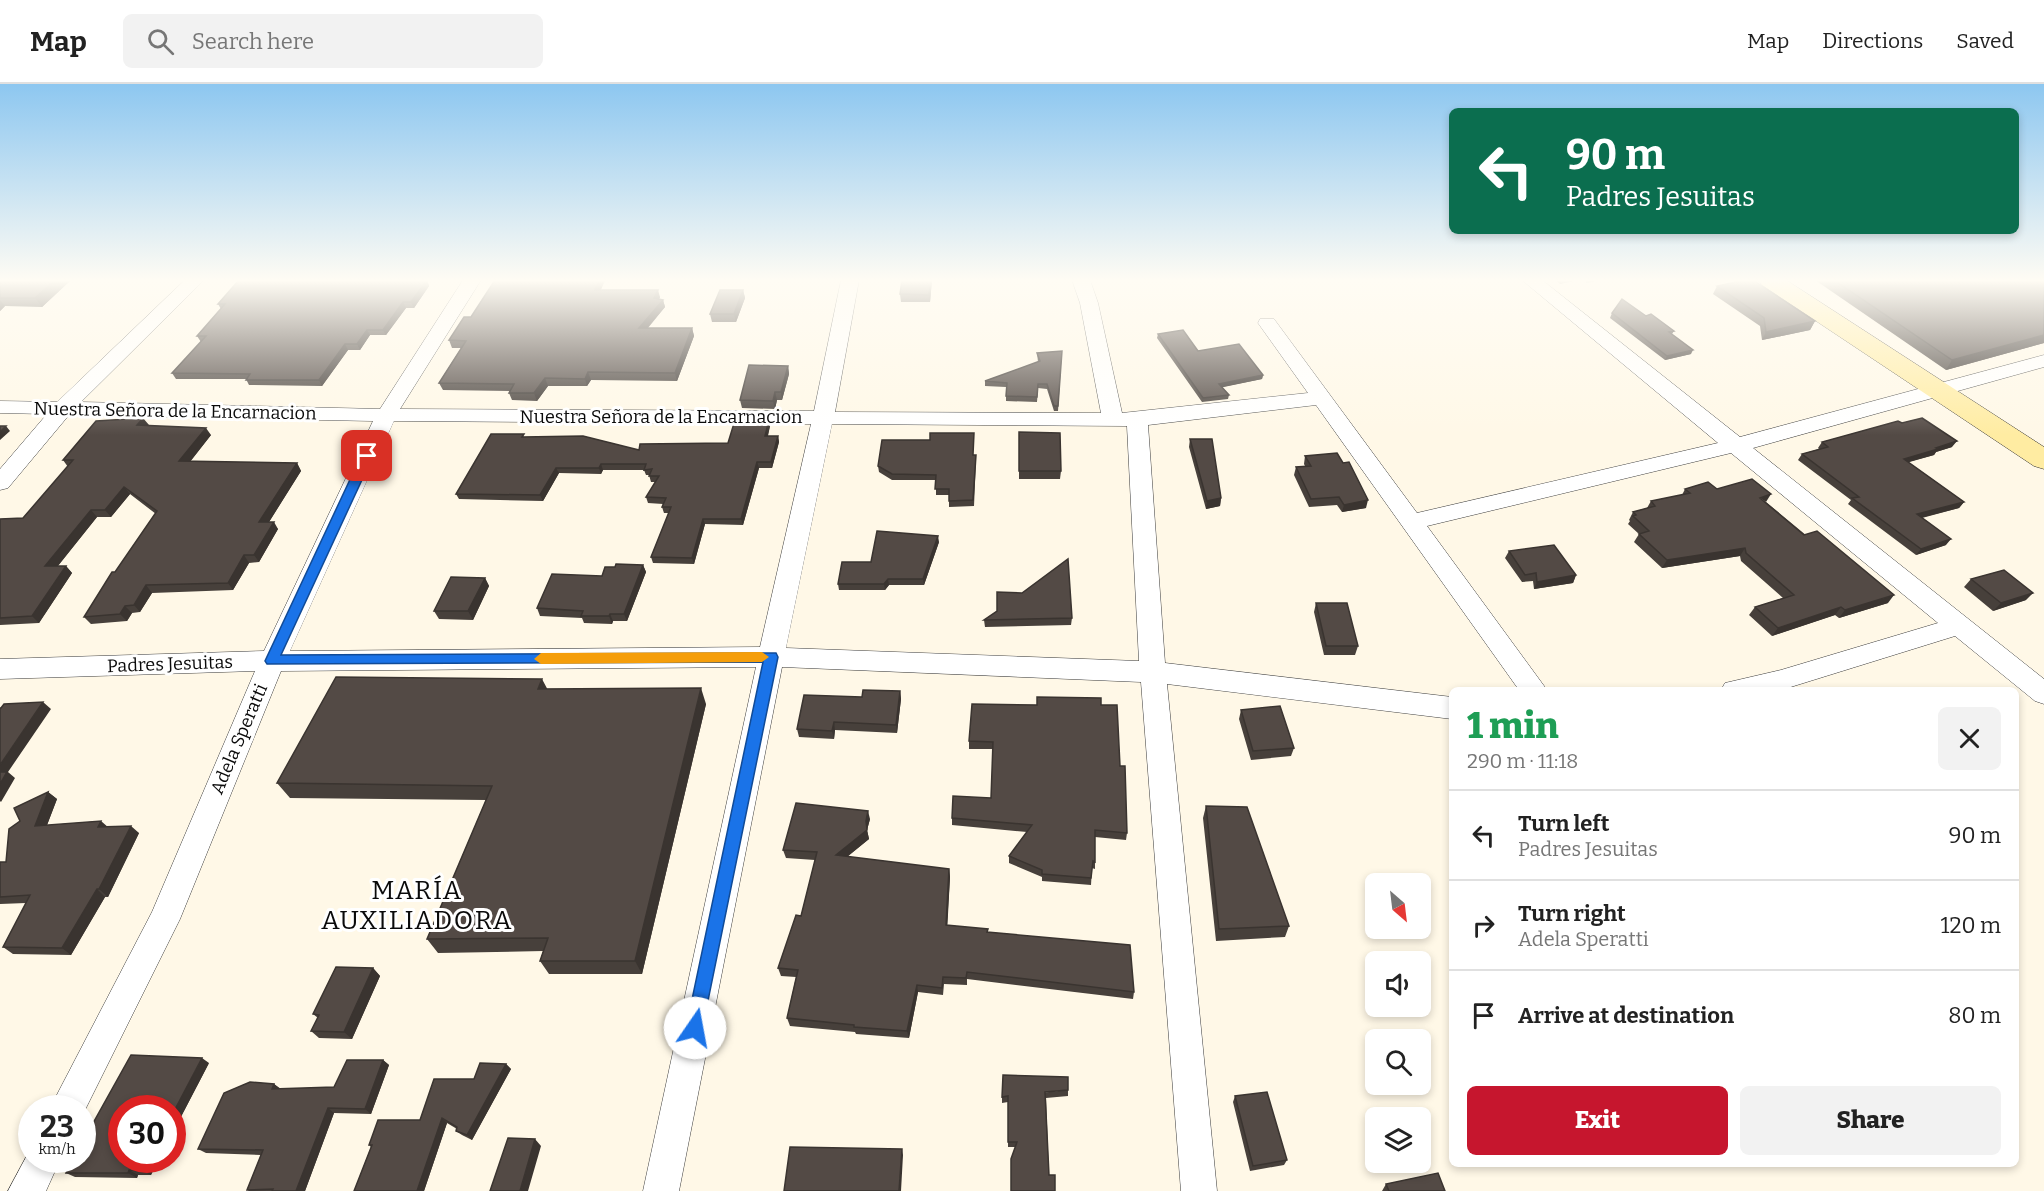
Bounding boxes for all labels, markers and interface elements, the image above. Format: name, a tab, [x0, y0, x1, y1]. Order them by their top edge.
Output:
search box	[123, 14, 543, 68]
text: Map	[30, 25, 87, 58]
icon: search	[144, 25, 177, 58]
text: Search here	[192, 28, 314, 55]
text: Map	[1747, 28, 1789, 54]
text: Directions	[1822, 28, 1923, 54]
text: Saved	[1956, 28, 2014, 54]
text: 90 m	[1566, 130, 1665, 180]
icon: left	[1467, 132, 1545, 210]
text: Padres Jesuitas	[1566, 181, 1755, 213]
street label: Nuestra Señora de la Encarnacion	[33, 398, 317, 424]
street label: Nuestra Señora de la Encarnacion	[520, 406, 803, 428]
pin	[341, 430, 392, 481]
icon: arrive	[350, 439, 383, 472]
street label: Padres Jesuitas	[107, 651, 233, 677]
street label: Adela Speratti	[206, 681, 272, 797]
text: 1 min	[1467, 704, 1559, 748]
button: close	[1938, 707, 2001, 770]
text: 290 m · 11:18	[1467, 749, 1578, 773]
text: Turn left	[1518, 810, 1610, 837]
icon: left	[1467, 819, 1500, 852]
text: 90 m	[1949, 822, 2001, 849]
text: Padres Jesuitas	[1518, 837, 1658, 861]
north arrow	[1365, 873, 1431, 939]
map controls	[1365, 873, 1431, 1173]
district label: MARÍA AUXILIADORA	[321, 875, 513, 936]
text: Turn right	[1518, 900, 1626, 927]
icon: right	[1467, 909, 1500, 942]
text: 120 m	[1941, 912, 2001, 939]
text: Adela Speratti	[1518, 927, 1649, 951]
button: sound	[1365, 951, 1431, 1017]
position arrow	[663, 996, 727, 1060]
icon: arrive	[1467, 999, 1500, 1032]
text: Arrive at destination	[1518, 1002, 1734, 1029]
text: 80 m	[1948, 1002, 2001, 1029]
button: search	[1365, 1029, 1431, 1095]
button: Exit	[1467, 1086, 1728, 1155]
button: Share	[1740, 1086, 2001, 1155]
speed limit sign: 30	[108, 1095, 186, 1173]
button: layers	[1365, 1107, 1431, 1173]
text: 23	[40, 1109, 74, 1145]
text: km/h	[38, 1140, 76, 1158]

